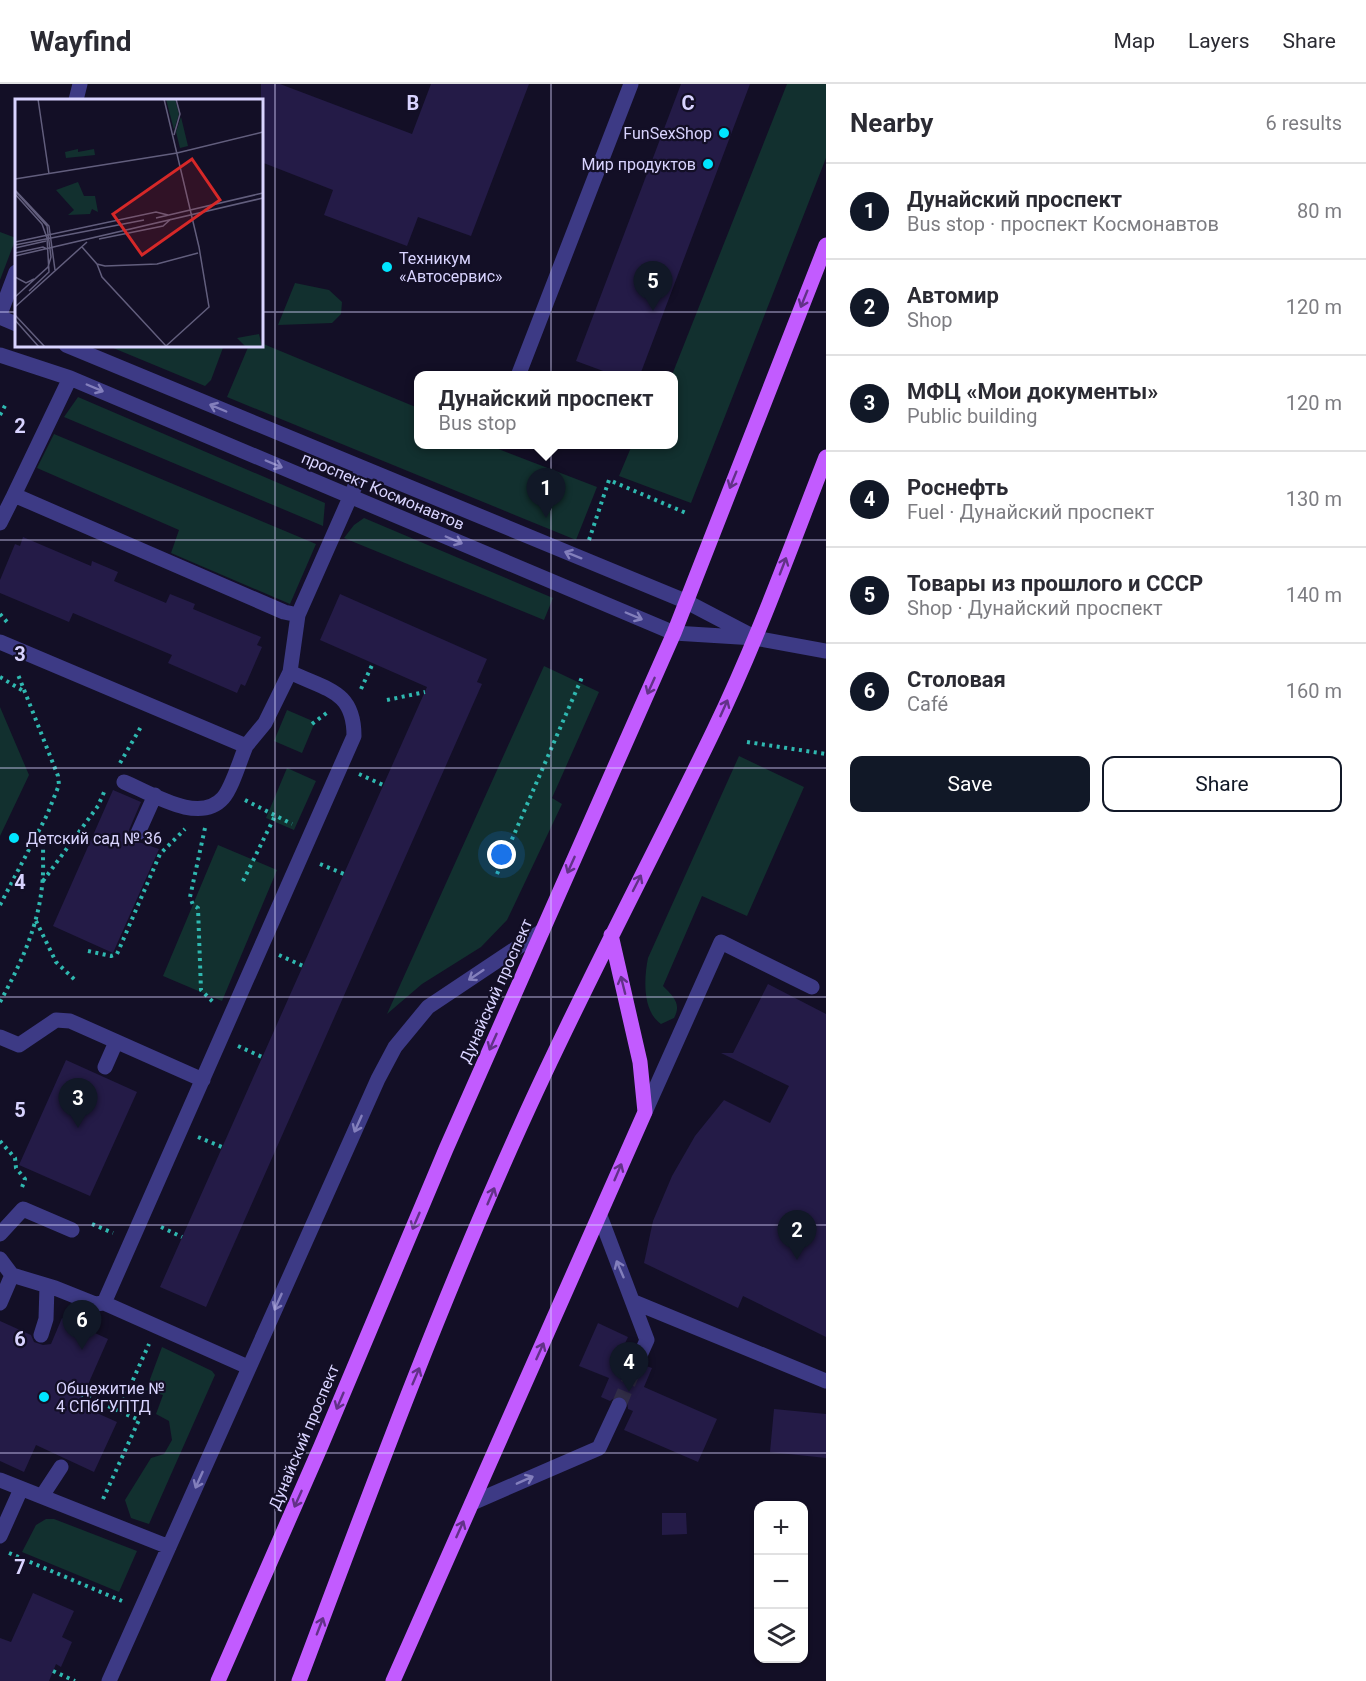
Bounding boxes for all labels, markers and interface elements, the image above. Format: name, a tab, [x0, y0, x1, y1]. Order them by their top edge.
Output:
text: Wayfind	[30, 25, 131, 58]
text: Map	[1113, 29, 1155, 53]
text: Layers	[1188, 29, 1249, 53]
text: Share	[1282, 29, 1336, 53]
text: B	[407, 91, 419, 115]
text: C	[681, 91, 695, 115]
inset map	[15, 99, 262, 346]
text: Nearby	[850, 108, 933, 138]
text: 6 results	[1266, 111, 1342, 135]
place label: FunSexShop	[623, 124, 712, 143]
marker: FunSexShop	[717, 126, 731, 140]
place label: Мир продуктов	[582, 155, 696, 174]
marker: Мир продуктов	[701, 157, 715, 171]
text: Дунайский проспект	[907, 187, 1122, 212]
text: 1	[864, 199, 875, 223]
text: 80 m	[1297, 199, 1342, 223]
text: Bus stop · проспект Космонавтов	[907, 212, 1219, 236]
place label: Техникум «Автосервис»	[399, 249, 503, 286]
marker: Техникум «Автосервис»	[380, 260, 394, 274]
pin: 5	[634, 262, 672, 311]
text: Автомир	[907, 283, 999, 308]
one-way arrow	[798, 289, 809, 308]
text: 2	[864, 295, 875, 319]
text: 120 m	[1286, 295, 1342, 319]
text: Shop	[907, 308, 953, 332]
popup	[414, 371, 678, 449]
text: МФЦ «Мои документы»	[907, 379, 1158, 404]
one-way arrow	[85, 383, 103, 395]
text: Дунайский проспект	[438, 386, 654, 411]
text: 3	[864, 391, 875, 415]
text: 120 m	[1286, 391, 1342, 415]
one-way arrow	[209, 402, 227, 413]
text: Public building	[907, 404, 1037, 428]
text: Bus stop	[438, 411, 517, 435]
text: 2	[14, 414, 26, 438]
street label: проспект Космонавтов	[299, 448, 467, 534]
one-way arrow	[265, 459, 283, 471]
pin: 1	[526, 468, 566, 518]
one-way arrow	[727, 471, 738, 489]
text: Роснефть	[907, 475, 1008, 500]
text: 4	[864, 487, 875, 511]
text: 130 m	[1286, 487, 1342, 511]
text: Fuel · Дунайский проспект	[907, 500, 1155, 524]
one-way arrow	[444, 535, 463, 546]
one-way arrow	[564, 549, 582, 560]
one-way arrow	[778, 557, 789, 576]
text: Товары из прошлого и СССР	[907, 571, 1203, 596]
text: 5	[864, 583, 875, 607]
text: 140 m	[1286, 583, 1342, 607]
text: Shop · Дунайский проспект	[907, 596, 1163, 620]
one-way arrow	[624, 611, 642, 622]
text: 3	[14, 642, 26, 666]
text: Столовая	[907, 667, 1006, 692]
one-way arrow	[644, 677, 656, 695]
text: 6	[864, 679, 875, 703]
text: 160 m	[1286, 679, 1342, 703]
text: Café	[907, 692, 948, 716]
one-way arrow	[719, 700, 730, 718]
button: Save	[850, 756, 1090, 812]
button: Share	[1102, 756, 1342, 812]
place label: Детский сад № 36	[26, 829, 162, 848]
marker: Детский сад № 36	[7, 831, 21, 845]
your location	[487, 840, 516, 869]
one-way arrow	[565, 855, 577, 873]
text: 4	[14, 870, 26, 894]
one-way arrow	[632, 874, 644, 892]
street label: Дунайский проспект	[456, 916, 537, 1066]
one-way arrow	[468, 969, 485, 981]
one-way arrow	[617, 976, 628, 995]
one-way arrow	[487, 1032, 498, 1051]
pin: 3	[58, 1078, 98, 1128]
text: 5	[14, 1098, 26, 1122]
one-way arrow	[351, 1114, 363, 1132]
one-way arrow	[613, 1164, 625, 1182]
one-way arrow	[486, 1187, 497, 1206]
pin: 2	[778, 1210, 816, 1260]
one-way arrow	[409, 1212, 420, 1230]
one-way arrow	[614, 1260, 625, 1278]
one-way arrow	[271, 1292, 283, 1310]
pin: 6	[62, 1300, 101, 1350]
text: 6	[14, 1327, 26, 1351]
one-way arrow	[534, 1342, 546, 1360]
pin: 4	[610, 1342, 648, 1392]
street label: Дунайский проспект	[265, 1361, 343, 1513]
one-way arrow	[411, 1367, 422, 1386]
place label: Общежитие № 4 СПбГУПТД	[56, 1379, 165, 1416]
marker: Общежитие № 4 СПбГУПТД	[37, 1390, 51, 1404]
one-way arrow	[334, 1391, 345, 1409]
one-way arrow	[193, 1470, 204, 1489]
one-way arrow	[516, 1474, 534, 1485]
one-way arrow	[291, 1490, 303, 1508]
map controls	[754, 1501, 808, 1663]
button: +	[754, 1501, 808, 1555]
one-way arrow	[456, 1520, 467, 1538]
text: 7	[14, 1555, 26, 1579]
button: −	[754, 1555, 808, 1609]
button: layers	[754, 1609, 808, 1663]
one-way arrow	[315, 1617, 326, 1636]

